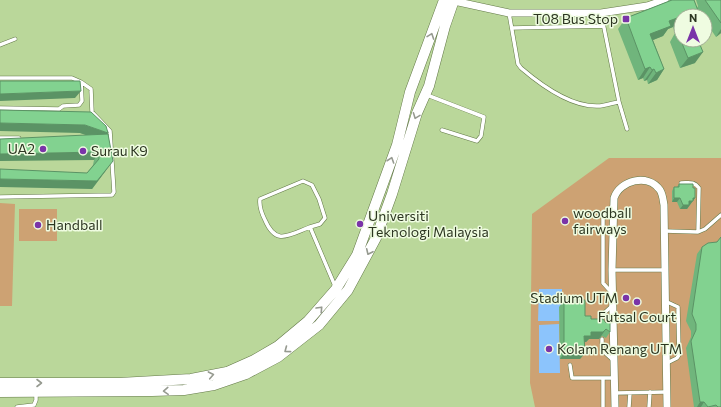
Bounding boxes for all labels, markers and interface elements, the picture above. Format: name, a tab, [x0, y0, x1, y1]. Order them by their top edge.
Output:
north arrow	[673, 8, 713, 48]
place label: T08 Bus Stop	[533, 10, 618, 27]
text: N	[689, 11, 697, 24]
marker: T08 Bus Stop	[621, 14, 631, 24]
one-way arrow	[426, 33, 435, 40]
one-way arrow	[413, 112, 421, 119]
place label: UA2	[8, 140, 35, 157]
place label: Surau K9	[91, 142, 148, 159]
marker: UA2	[38, 144, 48, 154]
marker: Surau K9	[78, 146, 88, 156]
one-way arrow	[387, 156, 395, 163]
place label: woodball fairways	[573, 204, 632, 237]
place label: Universiti Teknologi Malaysia	[368, 207, 489, 240]
place label: Handball	[46, 216, 103, 233]
marker: woodball fairways	[560, 216, 570, 226]
marker: Universiti Teknologi Malaysia	[355, 219, 365, 229]
marker: Handball	[33, 220, 43, 230]
one-way arrow	[366, 247, 374, 255]
place label: Stadium UTM	[530, 289, 618, 306]
marker: Stadium UTM	[621, 293, 631, 303]
marker: Futsal Court	[632, 297, 642, 307]
one-way arrow	[315, 306, 322, 314]
place label: Futsal Court	[598, 308, 676, 325]
place label: Kolam Renang UTM	[557, 340, 682, 357]
marker: Kolam Renang UTM	[544, 344, 554, 354]
one-way arrow	[284, 345, 291, 352]
one-way arrow	[207, 372, 214, 380]
one-way arrow	[36, 379, 42, 387]
one-way arrow	[163, 386, 169, 395]

